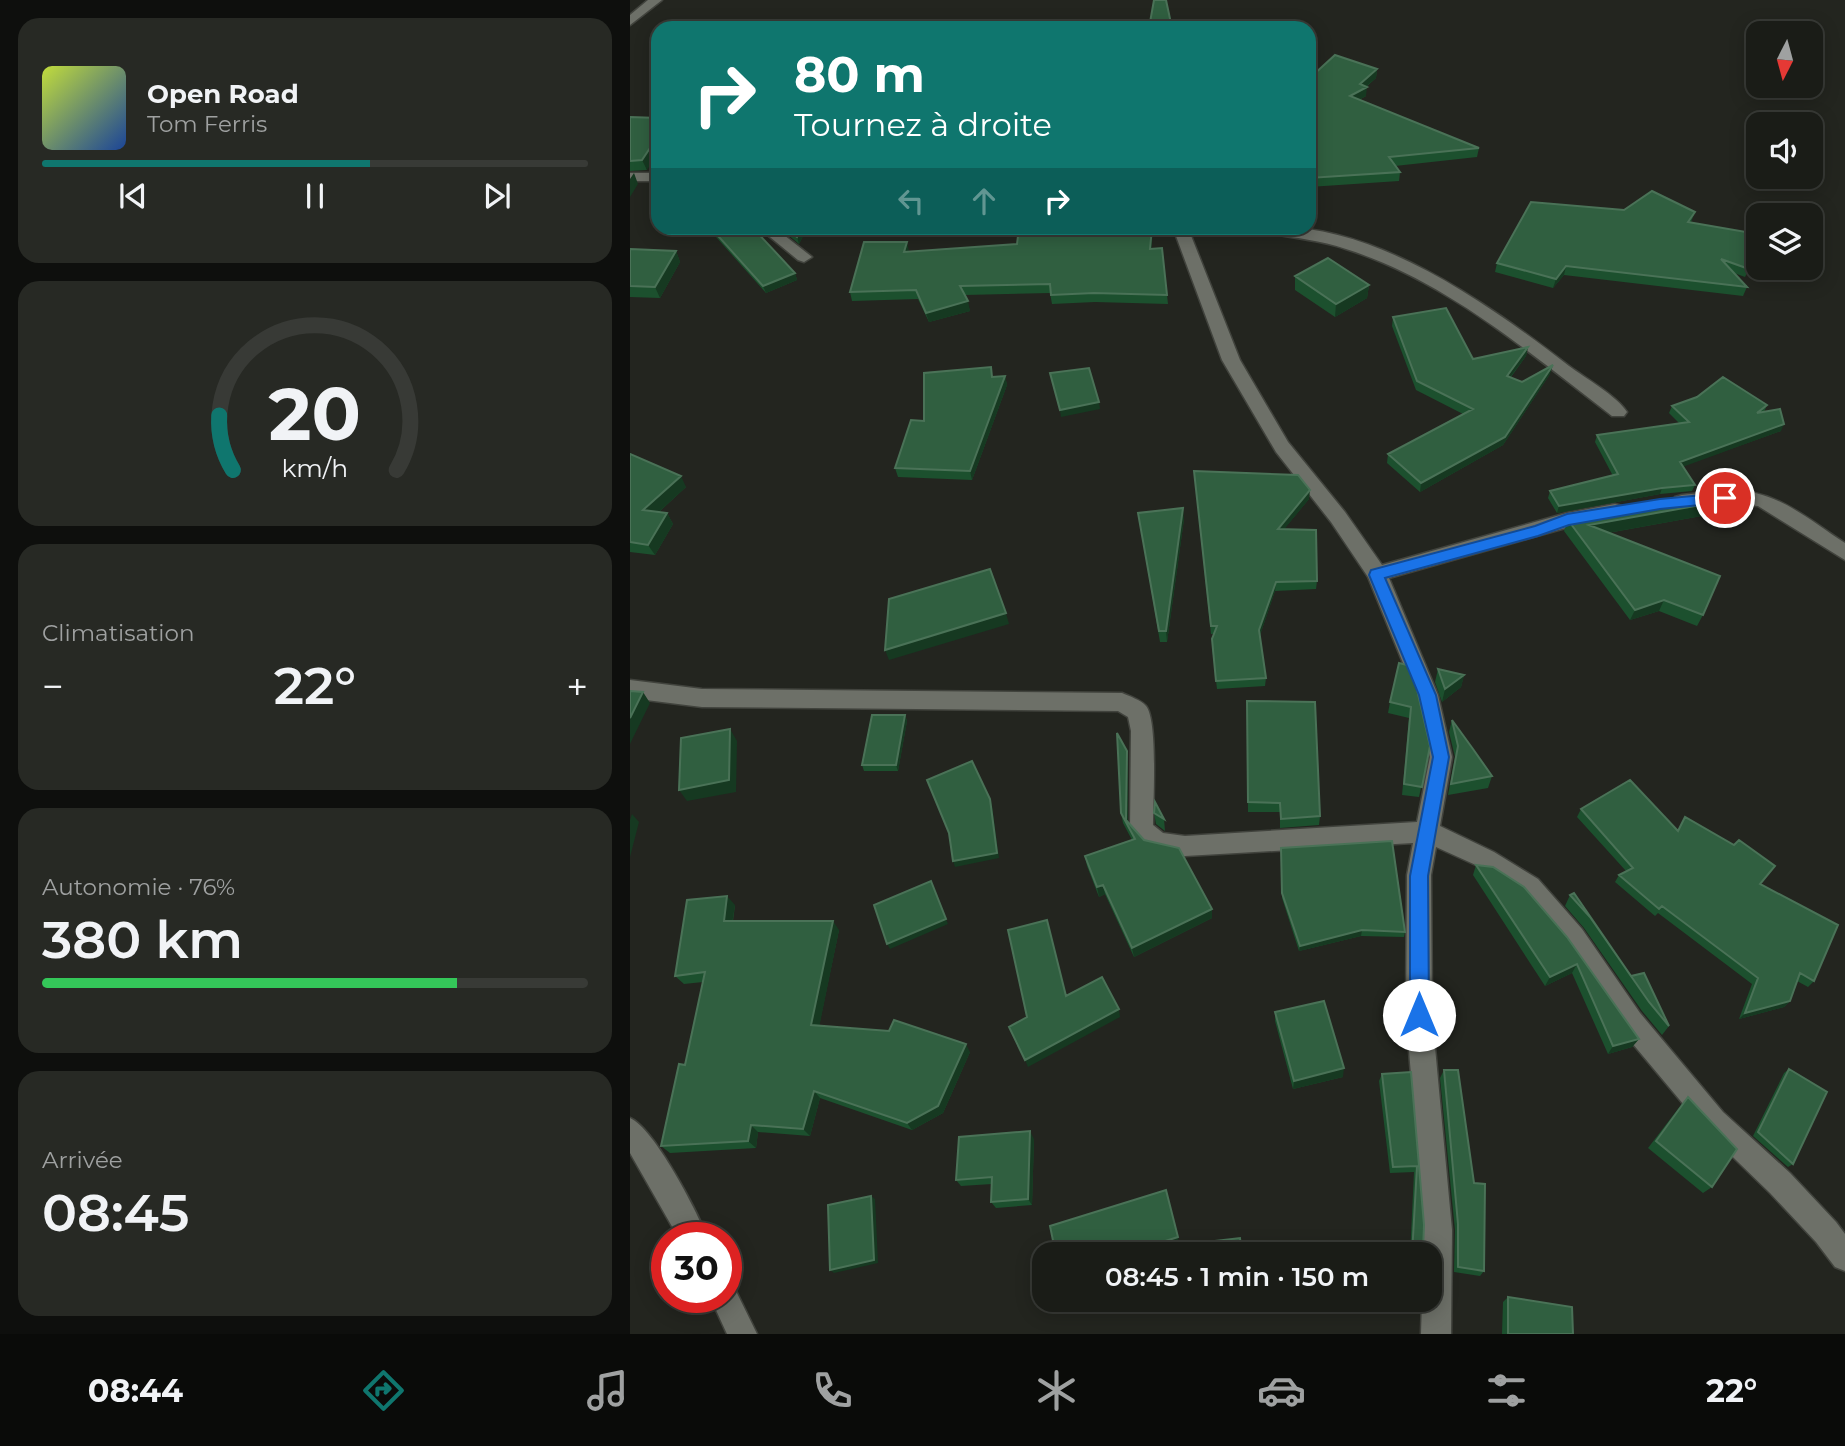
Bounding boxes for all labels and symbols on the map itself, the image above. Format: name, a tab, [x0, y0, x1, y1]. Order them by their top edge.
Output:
north arrow	[1746, 21, 1824, 98]
pin	[1695, 468, 1755, 528]
position arrow	[1382, 978, 1456, 1052]
speed limit sign: 30	[651, 1222, 742, 1313]

